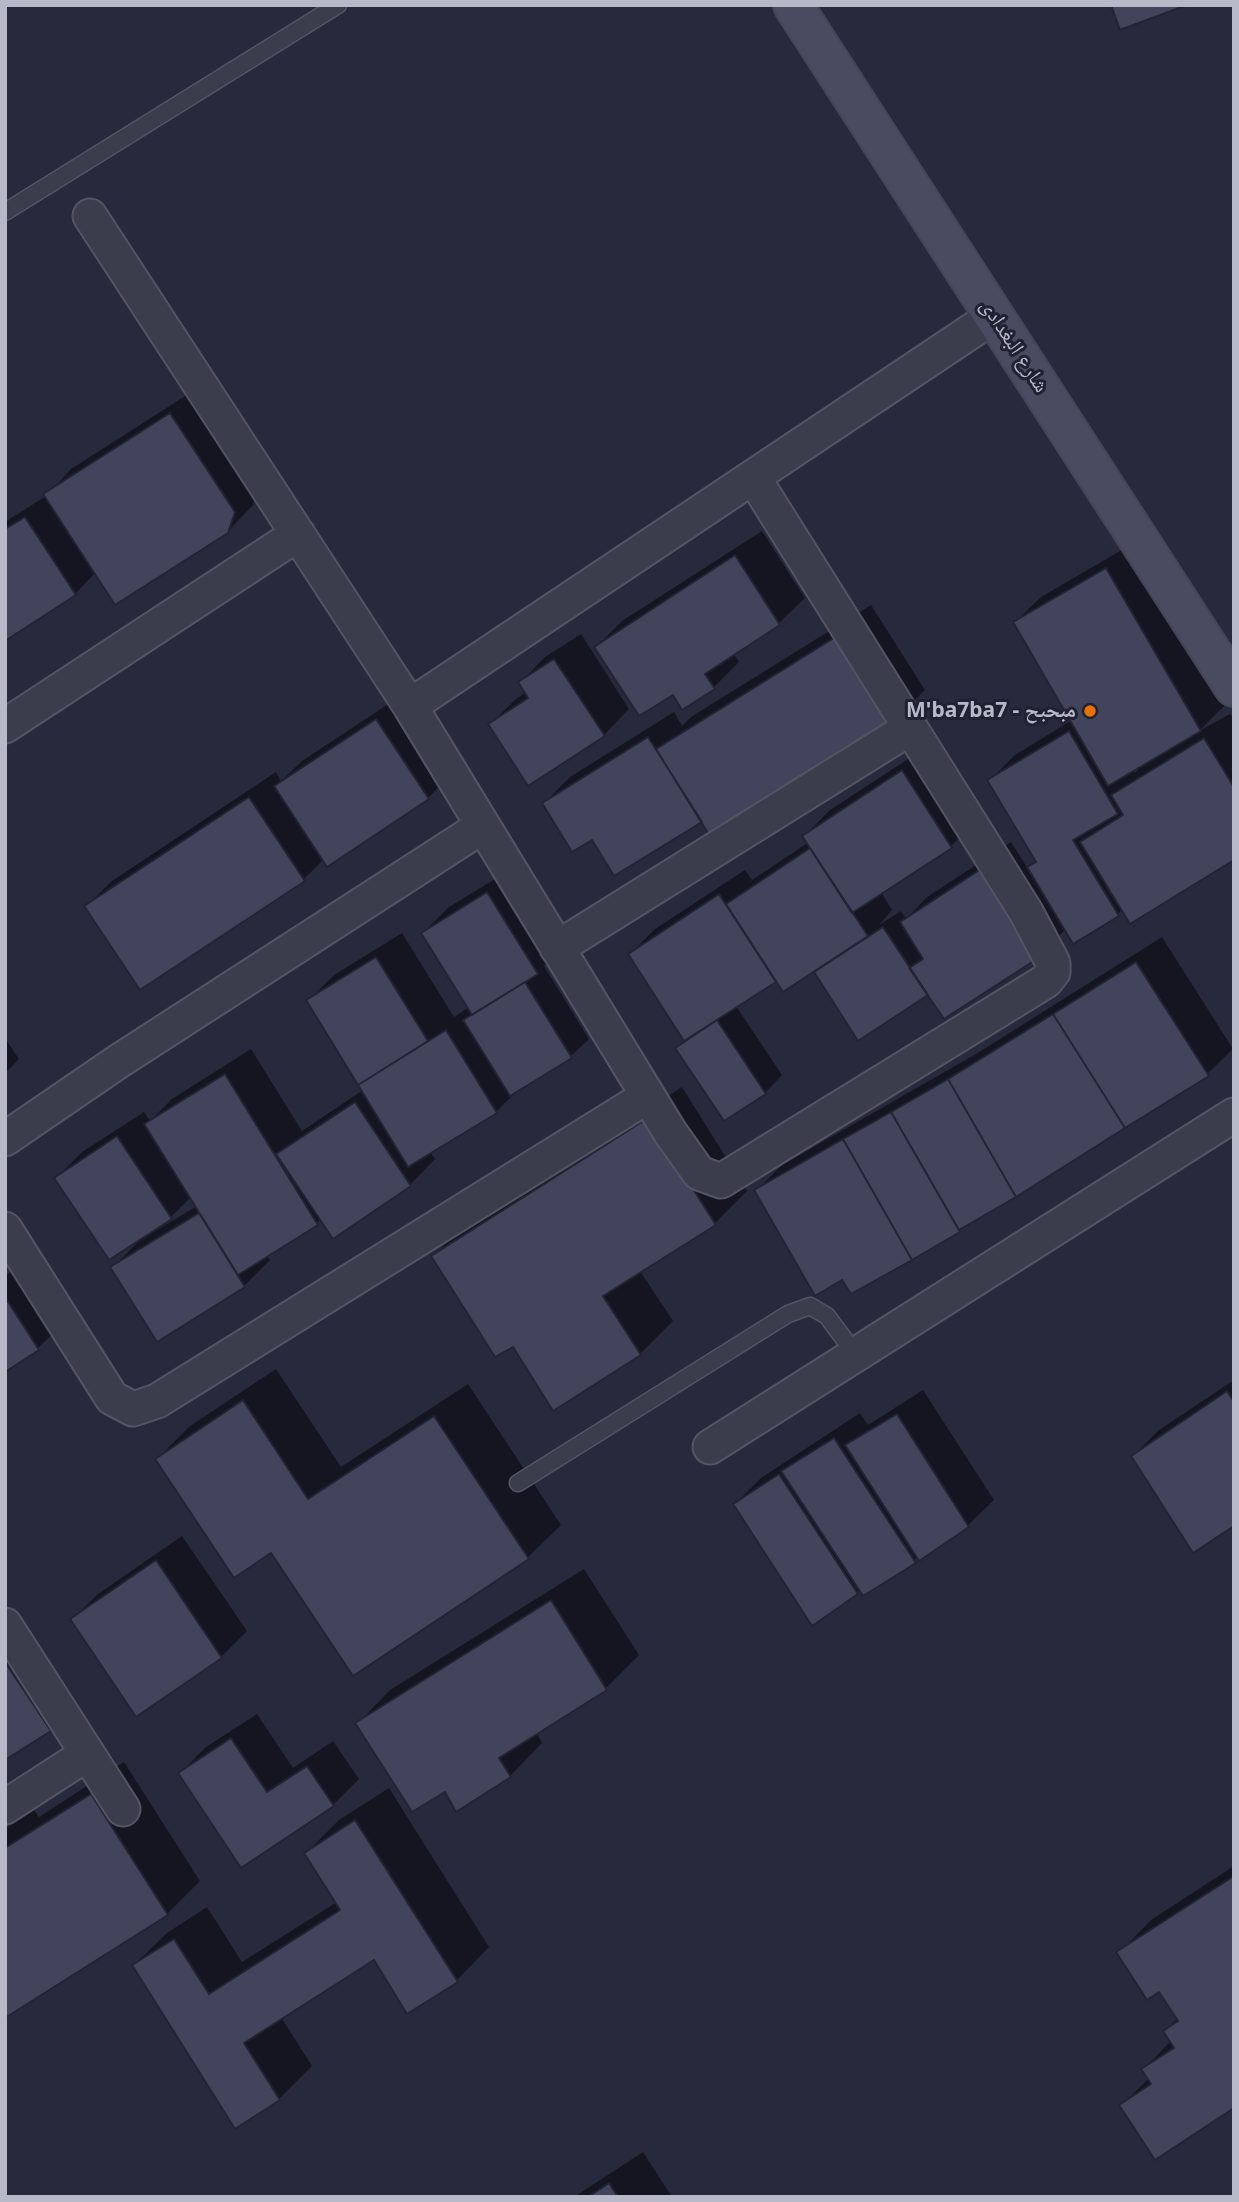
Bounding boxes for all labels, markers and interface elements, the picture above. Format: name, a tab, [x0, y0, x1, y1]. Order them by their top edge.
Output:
street label: شارع البغدادى	[974, 295, 1054, 397]
place label: M'ba7ba7 - مبحبح	[906, 698, 1076, 724]
marker: M'ba7ba7 - مبحبح	[1082, 703, 1098, 719]

